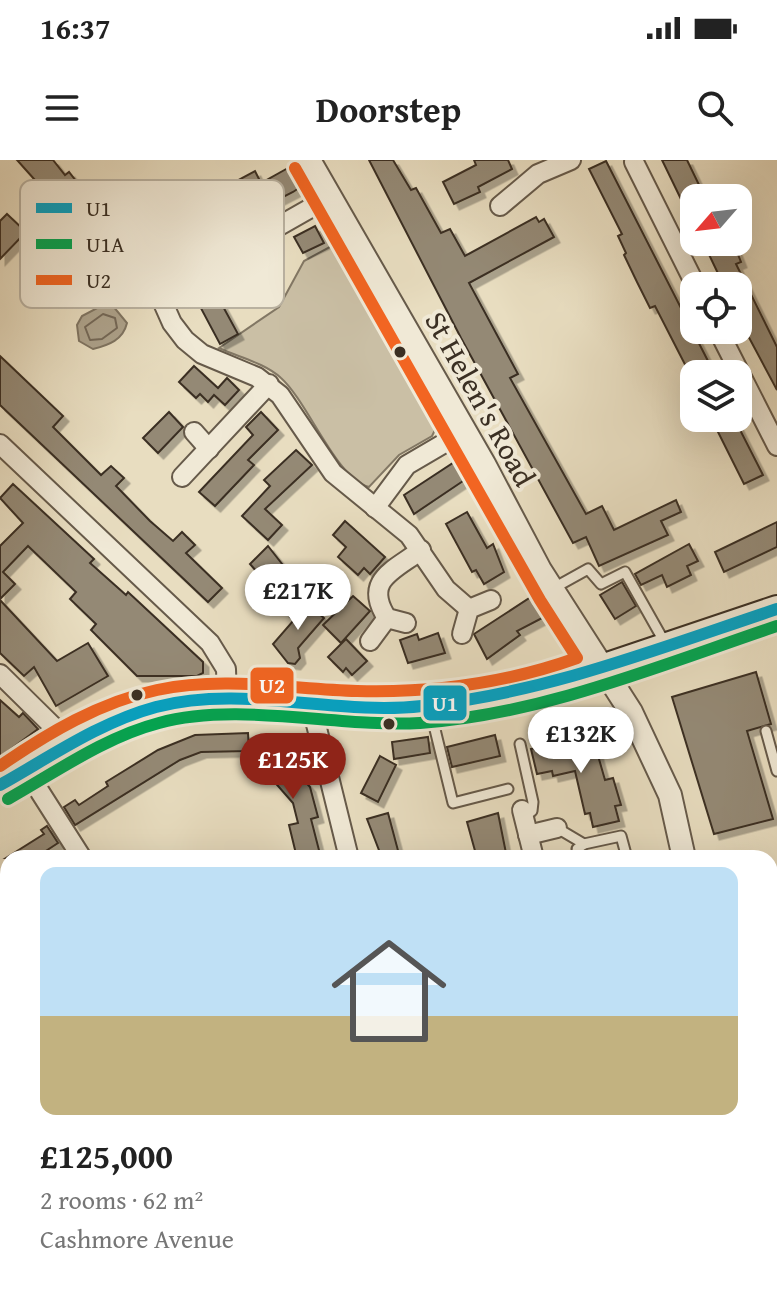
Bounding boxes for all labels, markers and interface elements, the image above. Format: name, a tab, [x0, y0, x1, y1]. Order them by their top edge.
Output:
text: 16:37	[40, 6, 111, 50]
text: Doorstep	[316, 82, 461, 135]
icon: menu	[40, 86, 84, 130]
icon: search	[693, 86, 737, 130]
legend	[20, 180, 284, 308]
north arrow	[680, 184, 752, 256]
map controls	[680, 184, 752, 432]
text: U1	[86, 192, 111, 224]
text: U1A	[86, 228, 125, 260]
text: U2	[86, 264, 111, 296]
button: locate	[680, 272, 752, 344]
street label: St Helen's Road	[415, 303, 547, 494]
unlabelled marker	[392, 344, 408, 360]
button: layers	[680, 360, 752, 432]
pin: £217K	[242, 564, 354, 632]
text: £217K	[263, 570, 333, 609]
line badge: U2	[249, 666, 295, 705]
text: U2	[259, 669, 285, 701]
line badge: U1	[422, 684, 468, 722]
unlabelled marker	[129, 687, 145, 703]
text: U1	[432, 687, 458, 719]
pin: £132K	[525, 707, 637, 775]
text: £132K	[546, 713, 616, 752]
unlabelled marker	[381, 716, 397, 732]
pin: £125K	[237, 733, 349, 801]
text: £125K	[258, 739, 328, 778]
icon: home	[317, 919, 461, 1063]
text: £125,000	[40, 1131, 173, 1180]
text: 2 rooms · 62 m²	[40, 1180, 203, 1219]
text: Cashmore Avenue	[40, 1219, 234, 1258]

